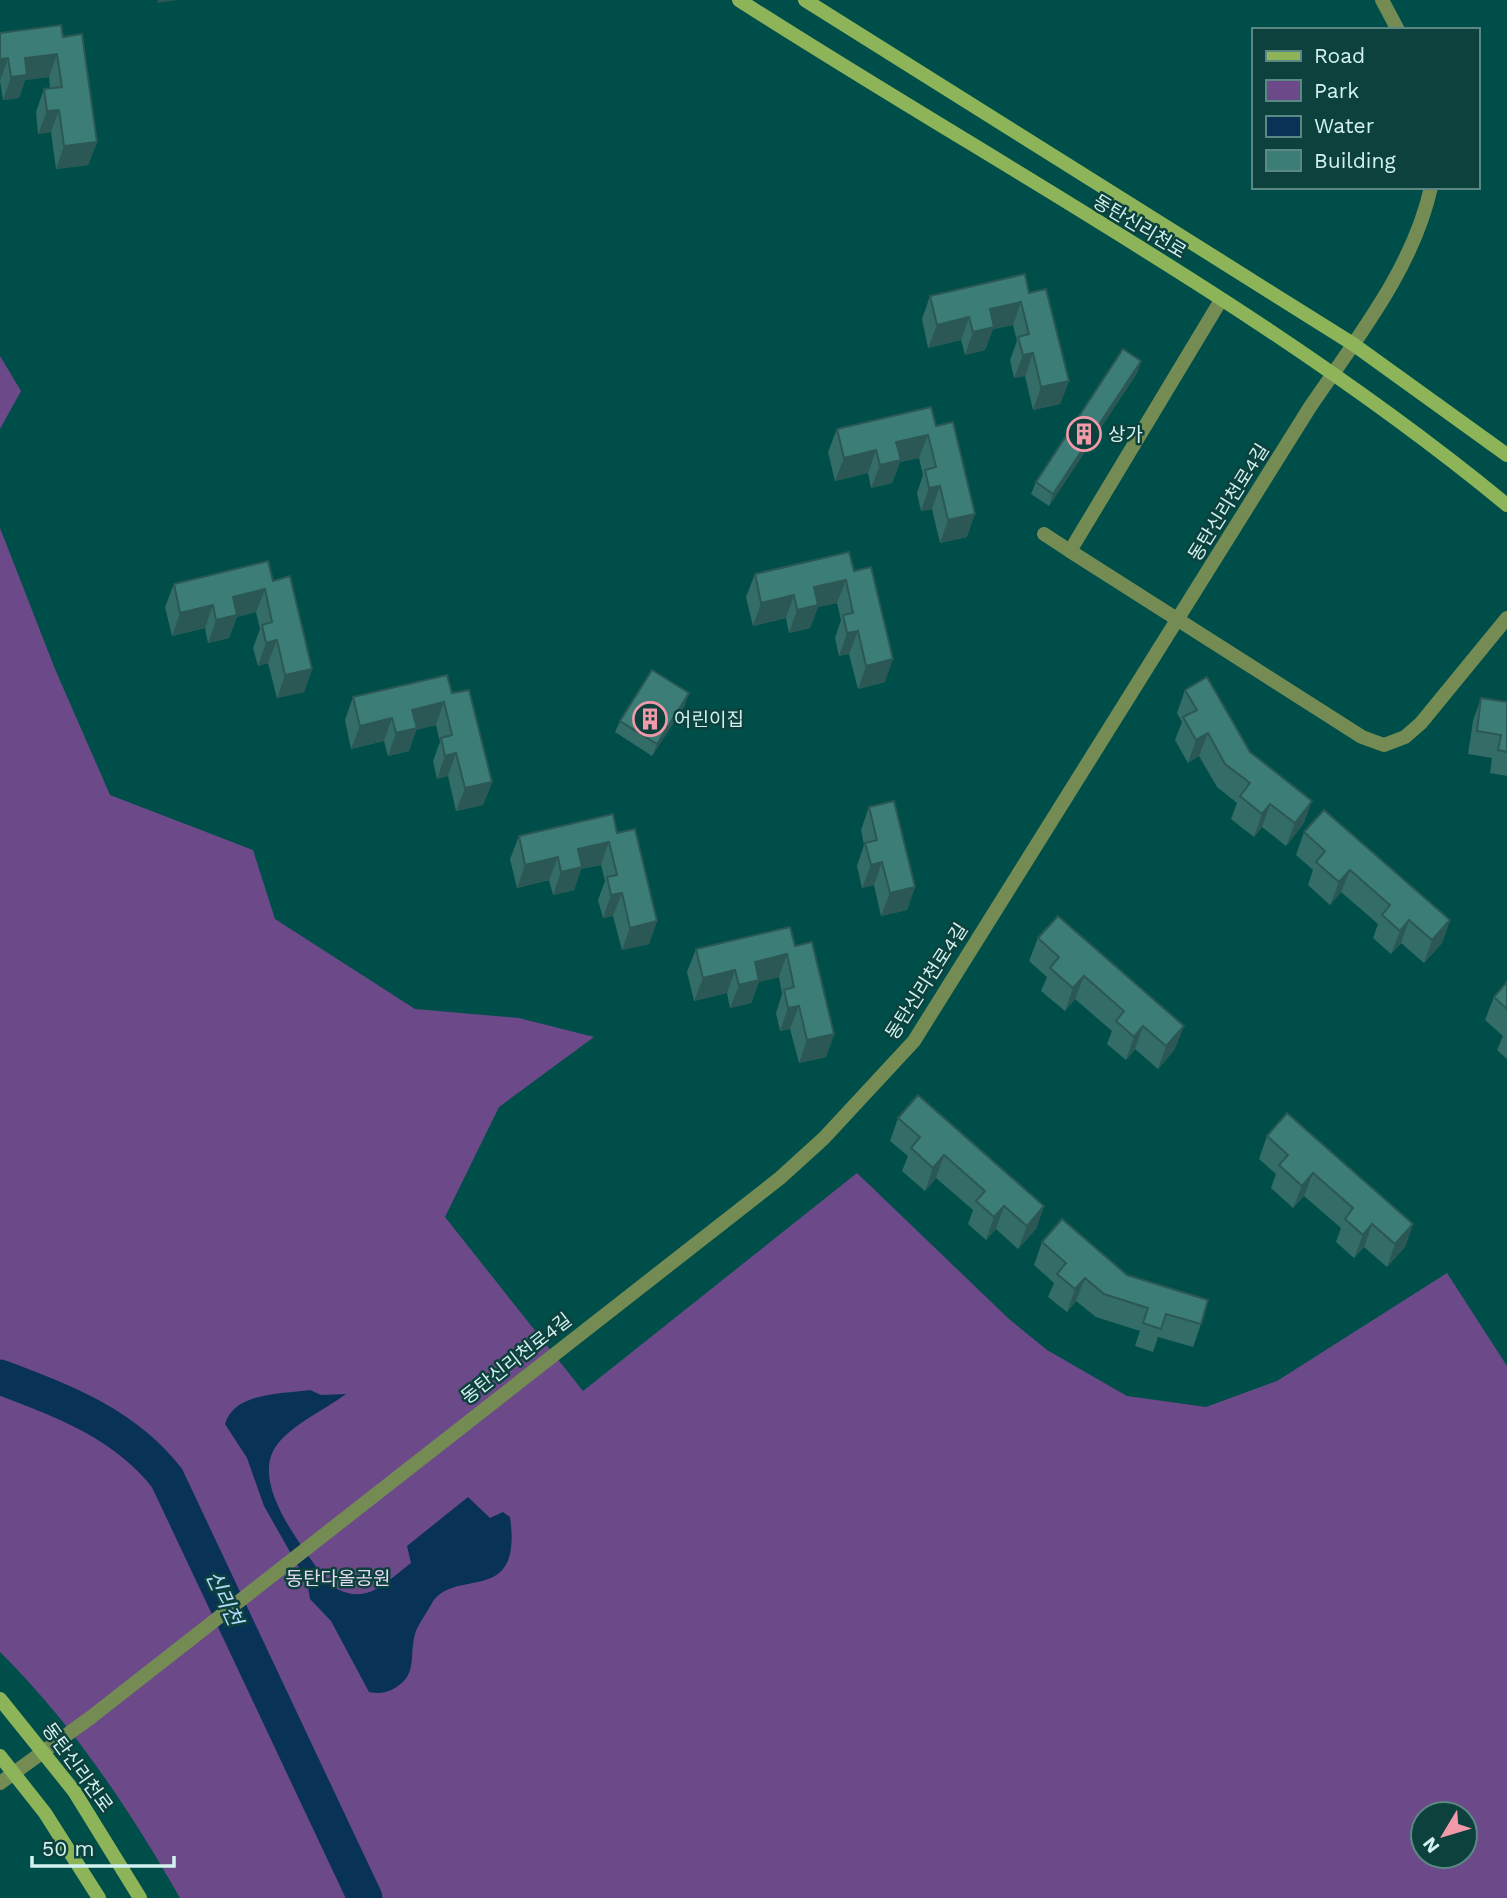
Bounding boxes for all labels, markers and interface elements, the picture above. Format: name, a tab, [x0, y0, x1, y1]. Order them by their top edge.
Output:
legend	[1252, 28, 1479, 189]
text: Road	[1314, 43, 1365, 68]
text: Park	[1314, 78, 1359, 103]
text: Water	[1314, 113, 1375, 138]
text: Building	[1314, 148, 1396, 173]
street label: 동탄신리천로	[1089, 190, 1191, 263]
building icon: 상가	[1065, 415, 1103, 453]
place label: 상가	[1108, 423, 1143, 446]
street label: 동탄신리천로4길	[1183, 439, 1274, 565]
building icon: 어린이집	[631, 700, 669, 738]
place label: 어린이집	[674, 708, 744, 731]
street label: 동탄신리천로4길	[880, 919, 973, 1044]
street label: 동탄신리천로4길	[456, 1308, 576, 1409]
water label: 신리천	[201, 1566, 249, 1632]
park label: 동탄다올공원	[286, 1567, 390, 1590]
street label: 동탄신리천로	[37, 1718, 118, 1816]
north arrow	[1409, 1800, 1479, 1870]
scale bar	[32, 1825, 173, 1869]
text: N	[1418, 1833, 1444, 1858]
text: 50 m	[42, 1836, 94, 1861]

